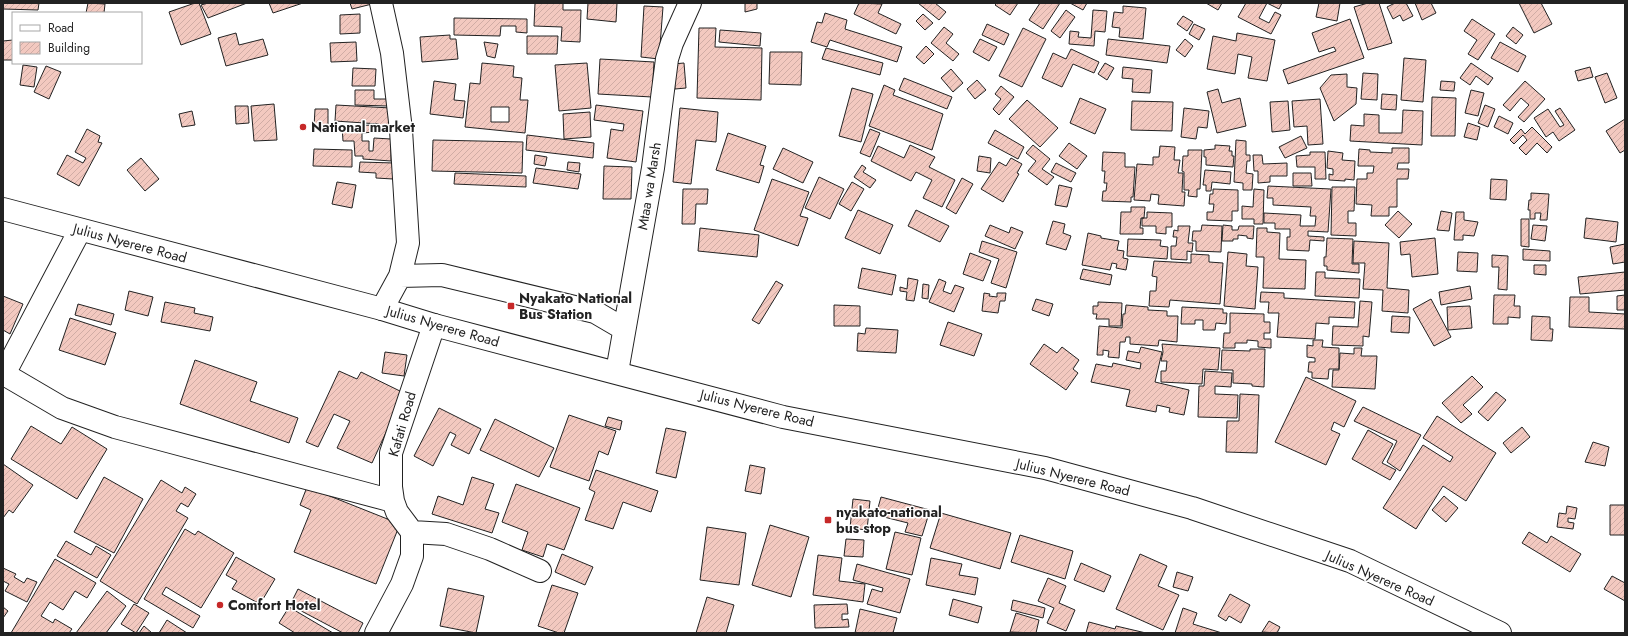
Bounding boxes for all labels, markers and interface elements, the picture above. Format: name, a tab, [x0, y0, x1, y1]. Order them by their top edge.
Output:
legend	[12, 12, 142, 64]
text: Road	[48, 19, 74, 37]
text: Building	[48, 39, 90, 57]
place label: National market	[311, 117, 415, 137]
marker: National market	[298, 122, 308, 132]
street label: Mtaa wa Marsh	[632, 141, 666, 231]
street label: Julius Nyerere Road	[69, 218, 189, 268]
place label: Nyakato National Bus Station	[519, 288, 632, 324]
street label: Julius Nyerere Road	[382, 300, 502, 352]
marker: Nyakato National Bus Station	[506, 301, 516, 311]
street label: Julius Nyerere Road	[696, 384, 816, 432]
street label: Kafati Road	[383, 389, 421, 459]
street label: Julius Nyerere Road	[1012, 453, 1132, 501]
place label: nyakato-national bus stop	[836, 502, 942, 538]
marker: nyakato-national bus stop	[823, 515, 833, 525]
street label: Julius Nyerere Road	[1321, 544, 1437, 611]
place label: Comfort Hotel	[228, 595, 321, 615]
marker: Comfort Hotel	[215, 600, 225, 610]

